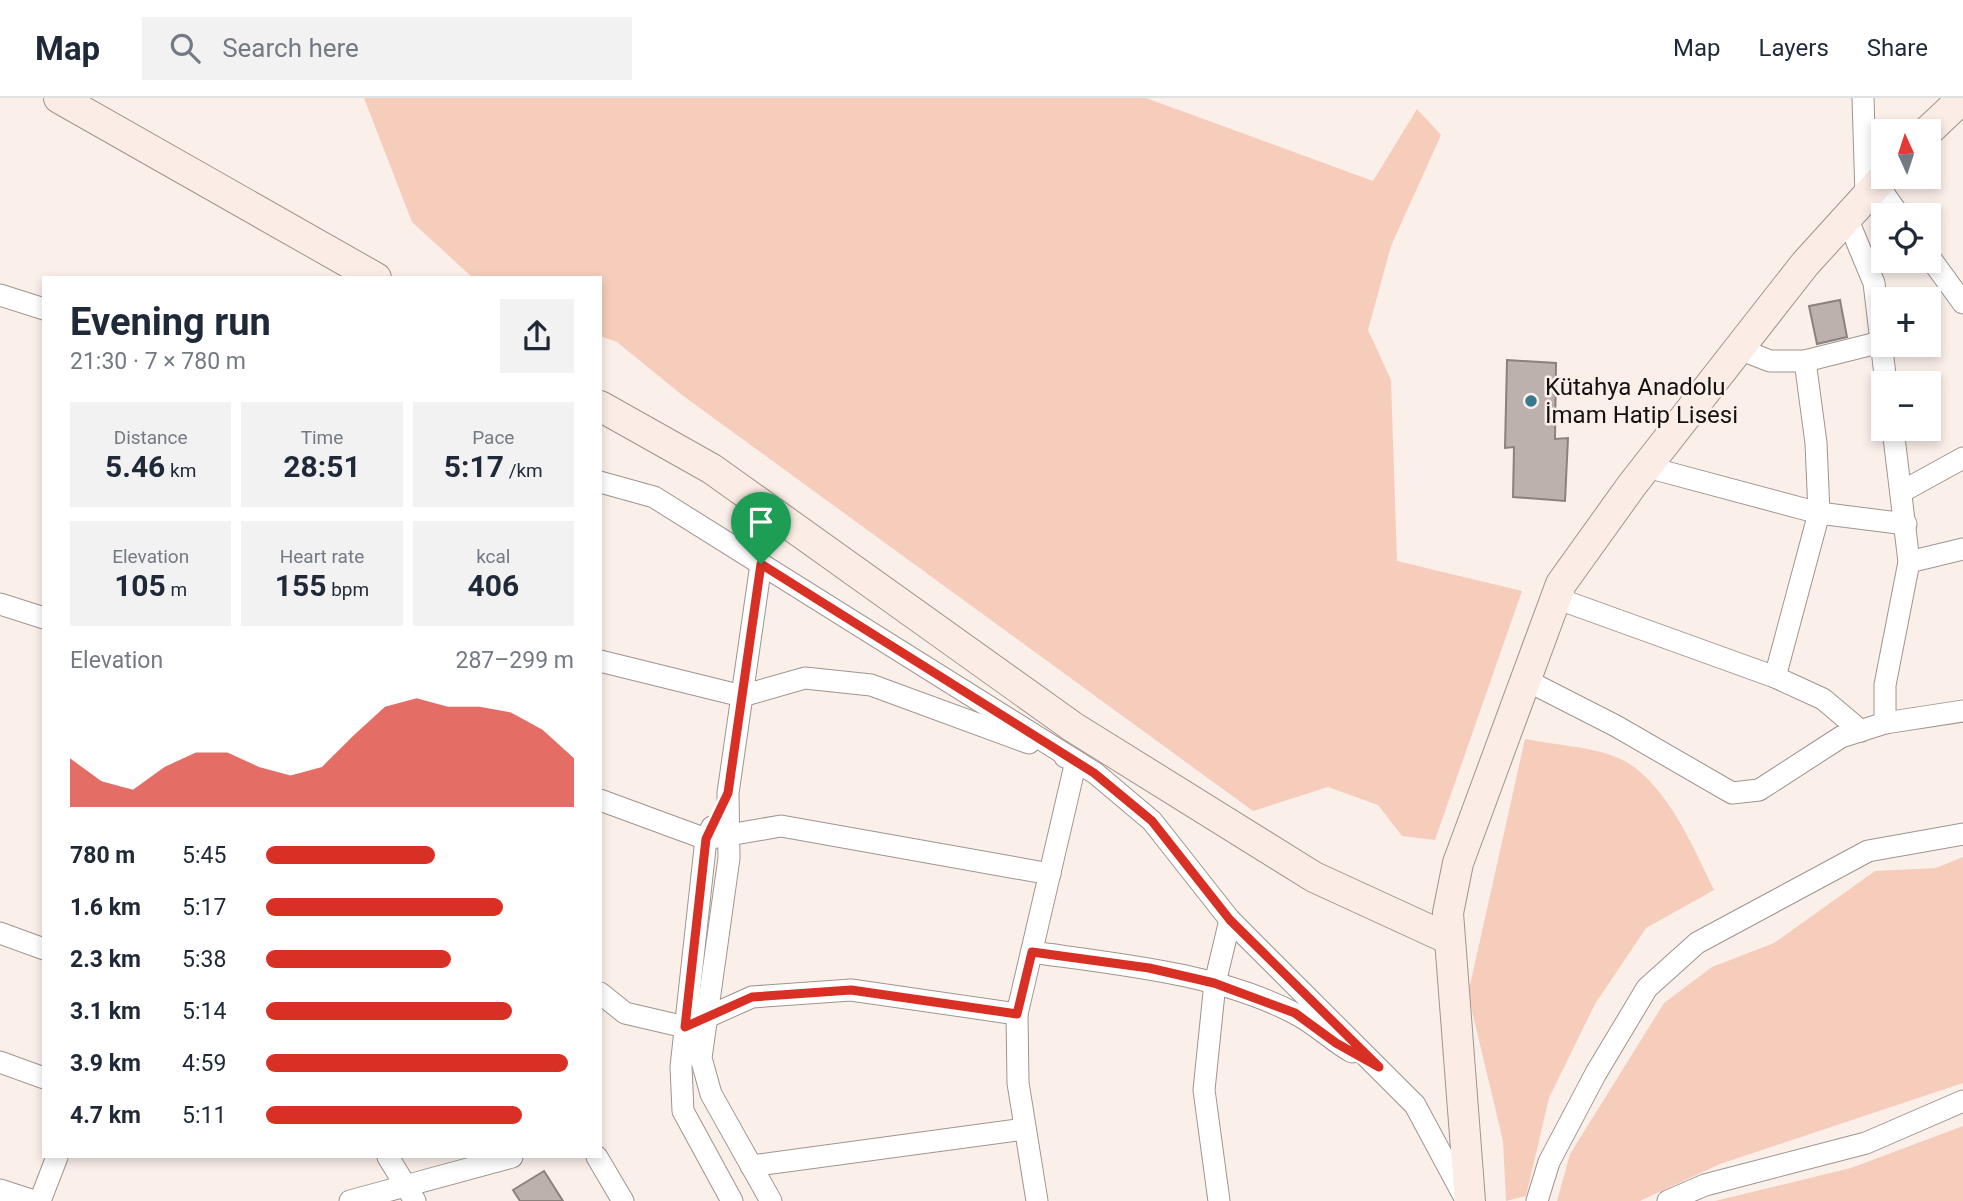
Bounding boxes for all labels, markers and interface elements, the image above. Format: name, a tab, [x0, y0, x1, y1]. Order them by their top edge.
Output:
search box	[142, 17, 632, 80]
text: Map	[35, 29, 100, 68]
icon: search	[166, 29, 204, 67]
text: Search here	[222, 33, 359, 63]
text: Map	[1673, 34, 1721, 62]
text: Layers	[1759, 34, 1829, 62]
text: Share	[1867, 34, 1928, 62]
north arrow	[1871, 119, 1941, 189]
map controls	[1871, 119, 1941, 441]
button: locate	[1871, 203, 1941, 273]
button: +	[1871, 287, 1941, 357]
button: share	[500, 299, 574, 373]
text: Evening run	[70, 300, 271, 344]
text: 21:30 · 7 × 780 m	[70, 348, 246, 375]
button: −	[1871, 371, 1941, 441]
place label: Kütahya Anadolu İmam Hatip Lisesi	[1545, 373, 1738, 429]
marker: Kütahya Anadolu İmam Hatip Lisesi	[1523, 393, 1539, 409]
text: Distance	[114, 426, 188, 449]
text: Time	[301, 426, 343, 449]
text: Pace	[472, 426, 514, 449]
text: 5.46	[105, 449, 165, 484]
text: 28:51	[283, 449, 361, 484]
text: 5:17	[444, 449, 504, 484]
text: km	[165, 459, 196, 482]
text: /km	[504, 459, 543, 482]
pin	[731, 492, 791, 564]
icon: arrive	[742, 503, 780, 541]
text: Elevation	[112, 545, 189, 568]
text: Heart rate	[280, 545, 364, 568]
text: kcal	[476, 545, 511, 568]
text: 105	[114, 568, 166, 603]
text: 155	[275, 568, 326, 603]
text: 406	[468, 568, 519, 603]
text: m	[166, 578, 187, 601]
text: bpm	[326, 578, 369, 601]
text: Elevation	[70, 647, 163, 674]
text: 287–299 m	[455, 647, 574, 674]
text: 780 m	[70, 842, 135, 869]
text: 5:45	[182, 842, 226, 869]
text: 1.6 km	[70, 894, 141, 921]
text: 5:17	[182, 894, 226, 921]
text: 2.3 km	[70, 946, 141, 973]
text: 5:38	[182, 946, 226, 973]
text: 3.1 km	[70, 998, 141, 1025]
text: 5:14	[182, 998, 226, 1025]
text: 3.9 km	[70, 1050, 141, 1077]
text: 4:59	[182, 1050, 226, 1077]
text: 4.7 km	[70, 1102, 141, 1129]
text: 5:11	[182, 1102, 226, 1129]

